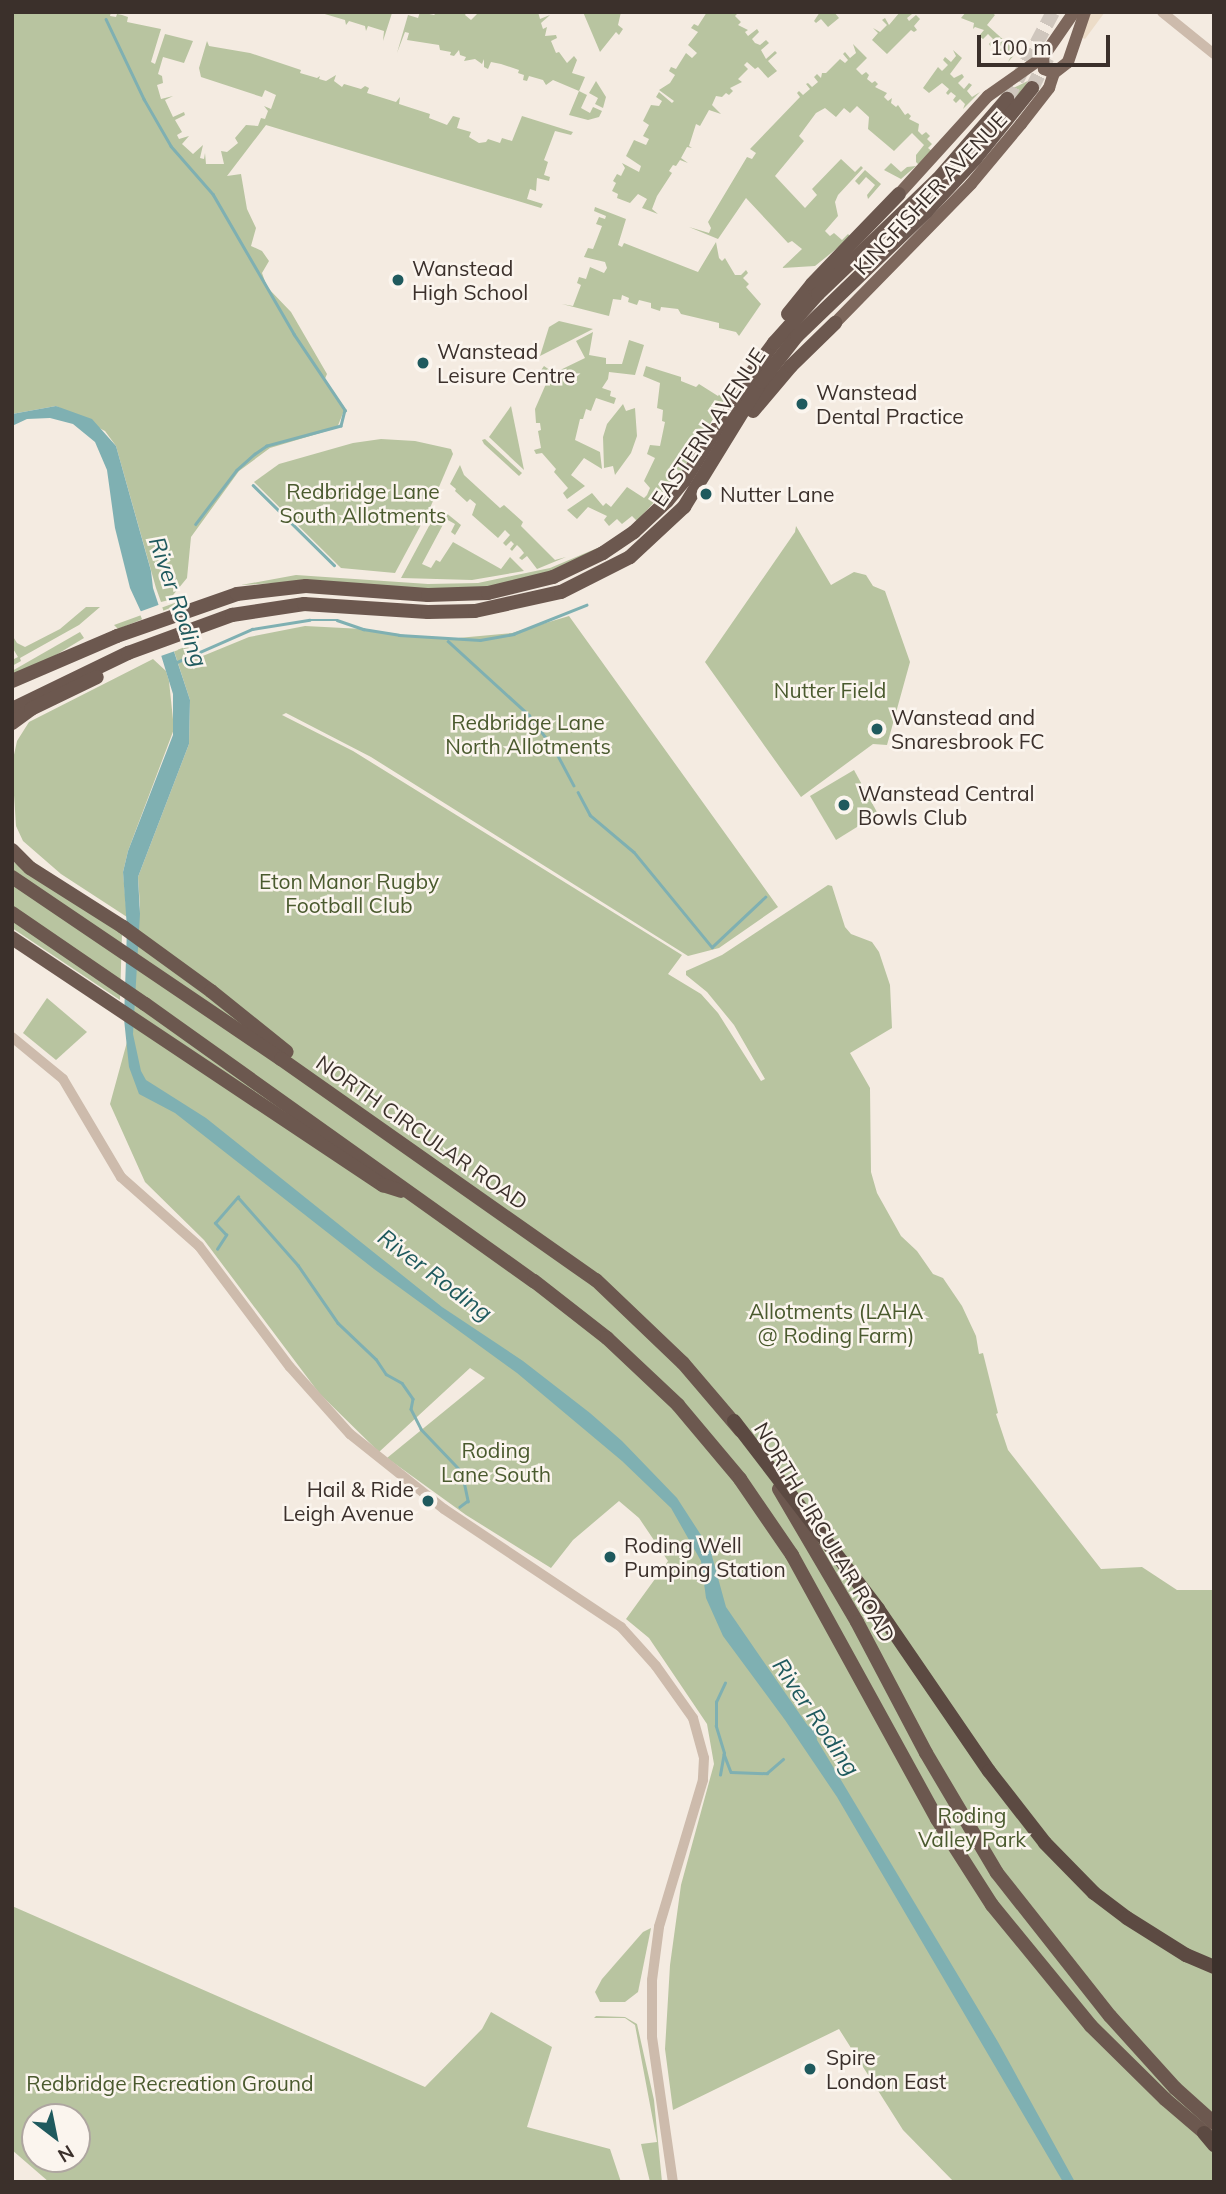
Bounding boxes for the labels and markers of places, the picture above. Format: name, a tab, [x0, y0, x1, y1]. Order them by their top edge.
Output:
place label: Wanstead High School	[412, 255, 528, 305]
marker: Wanstead High School	[390, 272, 406, 288]
place label: Wanstead Leisure Centre	[437, 338, 575, 388]
marker: Wanstead Leisure Centre	[415, 355, 431, 371]
place label: Wanstead Dental Practice	[816, 379, 964, 429]
marker: Wanstead Dental Practice	[794, 396, 810, 412]
place label: Nutter Lane	[720, 481, 834, 507]
marker: Nutter Lane	[698, 486, 714, 502]
place label: Wanstead and Snaresbrook FC	[891, 704, 1044, 754]
marker: Wanstead and Snaresbrook FC	[869, 721, 885, 737]
place label: Wanstead Central Bowls Club	[858, 780, 1035, 830]
marker: Wanstead Central Bowls Club	[836, 797, 852, 813]
place label: Hail & Ride Leigh Avenue	[283, 1476, 414, 1526]
marker: Hail & Ride Leigh Avenue	[420, 1493, 436, 1509]
place label: Roding Well Pumping Station	[624, 1532, 786, 1582]
marker: Roding Well Pumping Station	[602, 1549, 618, 1565]
place label: Spire London East	[826, 2044, 946, 2094]
marker: Spire London East	[800, 2059, 820, 2079]

